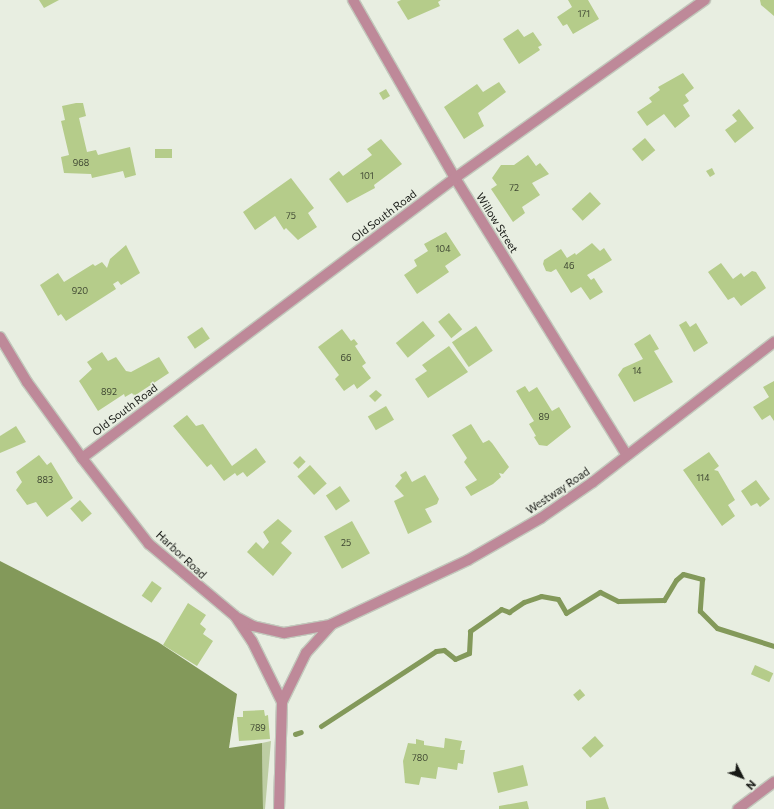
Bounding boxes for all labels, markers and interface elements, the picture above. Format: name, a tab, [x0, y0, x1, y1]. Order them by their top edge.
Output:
house number: 171	[578, 9, 590, 19]
house number: 968	[73, 158, 89, 168]
house number: 101	[360, 171, 374, 181]
house number: 72	[509, 183, 519, 193]
street label: Old South Road	[349, 187, 419, 245]
street label: Willow Street	[473, 191, 521, 255]
house number: 75	[286, 211, 296, 221]
house number: 104	[435, 244, 451, 254]
house number: 46	[564, 261, 574, 271]
house number: 920	[72, 286, 88, 296]
house number: 66	[341, 353, 351, 363]
house number: 14	[632, 366, 642, 376]
street label: Old South Road	[90, 381, 160, 439]
house number: 892	[101, 387, 117, 397]
house number: 89	[539, 412, 549, 422]
street label: Westway Road	[524, 465, 592, 517]
house number: 114	[696, 473, 710, 483]
house number: 883	[37, 475, 53, 485]
street label: Harbor Road	[153, 528, 209, 582]
house number: 25	[341, 538, 351, 548]
house number: 789	[250, 723, 266, 733]
house number: 780	[412, 753, 428, 763]
north arrow	[722, 757, 762, 797]
text: N	[744, 778, 759, 793]

